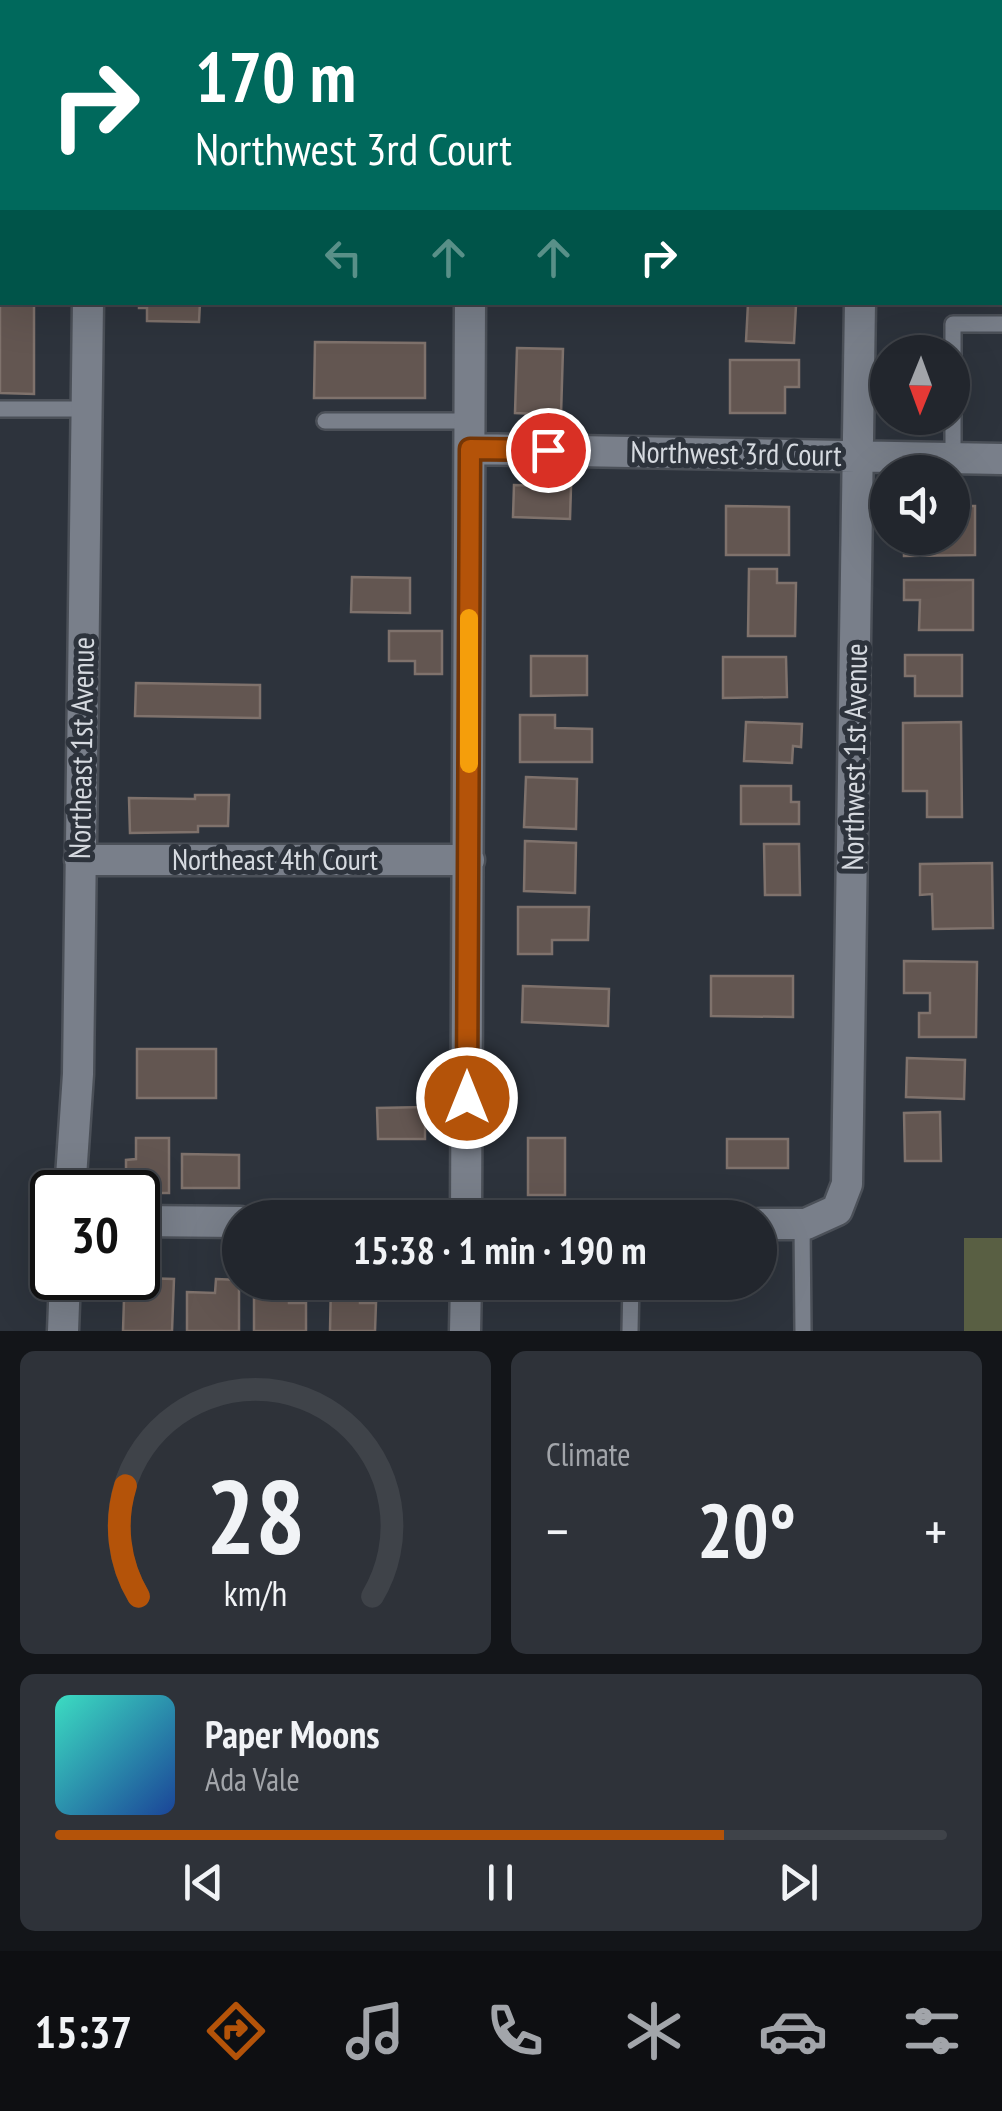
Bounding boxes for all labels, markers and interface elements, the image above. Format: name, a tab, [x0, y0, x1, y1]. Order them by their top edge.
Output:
text: 170 m	[195, 31, 356, 121]
icon: right	[30, 40, 160, 170]
text: Northwest 3rd Court	[195, 119, 512, 177]
icon: left	[316, 230, 371, 285]
icon: ahead	[421, 230, 476, 285]
icon: ahead	[526, 230, 581, 285]
icon: right	[631, 230, 686, 285]
north arrow	[870, 335, 970, 435]
map controls	[870, 335, 970, 555]
pin	[506, 408, 591, 493]
icon: arrive	[521, 423, 576, 478]
street label: Northwest 3rd Court	[630, 431, 843, 474]
button: sound	[870, 455, 970, 555]
street label: Northeast 1st Avenue	[59, 637, 102, 859]
street label: Northwest 1st Avenue	[832, 643, 875, 871]
street label: Northeast 4th Court	[172, 839, 379, 878]
position arrow	[415, 1046, 519, 1150]
speed limit sign: 30	[30, 1170, 160, 1300]
text: 15:38 · 1 min · 190 m	[353, 1225, 646, 1274]
text: Climate	[546, 1433, 630, 1475]
text: 28	[206, 1448, 305, 1583]
text: 20°	[697, 1482, 796, 1579]
text: −	[546, 1495, 569, 1566]
text: +	[924, 1495, 947, 1566]
text: km/h	[224, 1570, 287, 1616]
text: Paper Moons	[205, 1709, 380, 1758]
text: Ada Vale	[205, 1758, 300, 1800]
icon: previous	[176, 1855, 231, 1910]
icon: pause	[473, 1855, 528, 1910]
icon: next	[771, 1855, 826, 1910]
icon: directions	[201, 1996, 271, 2066]
icon: music	[340, 1996, 410, 2066]
icon: phone	[480, 1996, 550, 2066]
icon: climate	[619, 1996, 689, 2066]
icon: car	[758, 1996, 828, 2066]
icon: filters	[897, 1996, 967, 2066]
text: 15:37	[35, 2002, 132, 2060]

